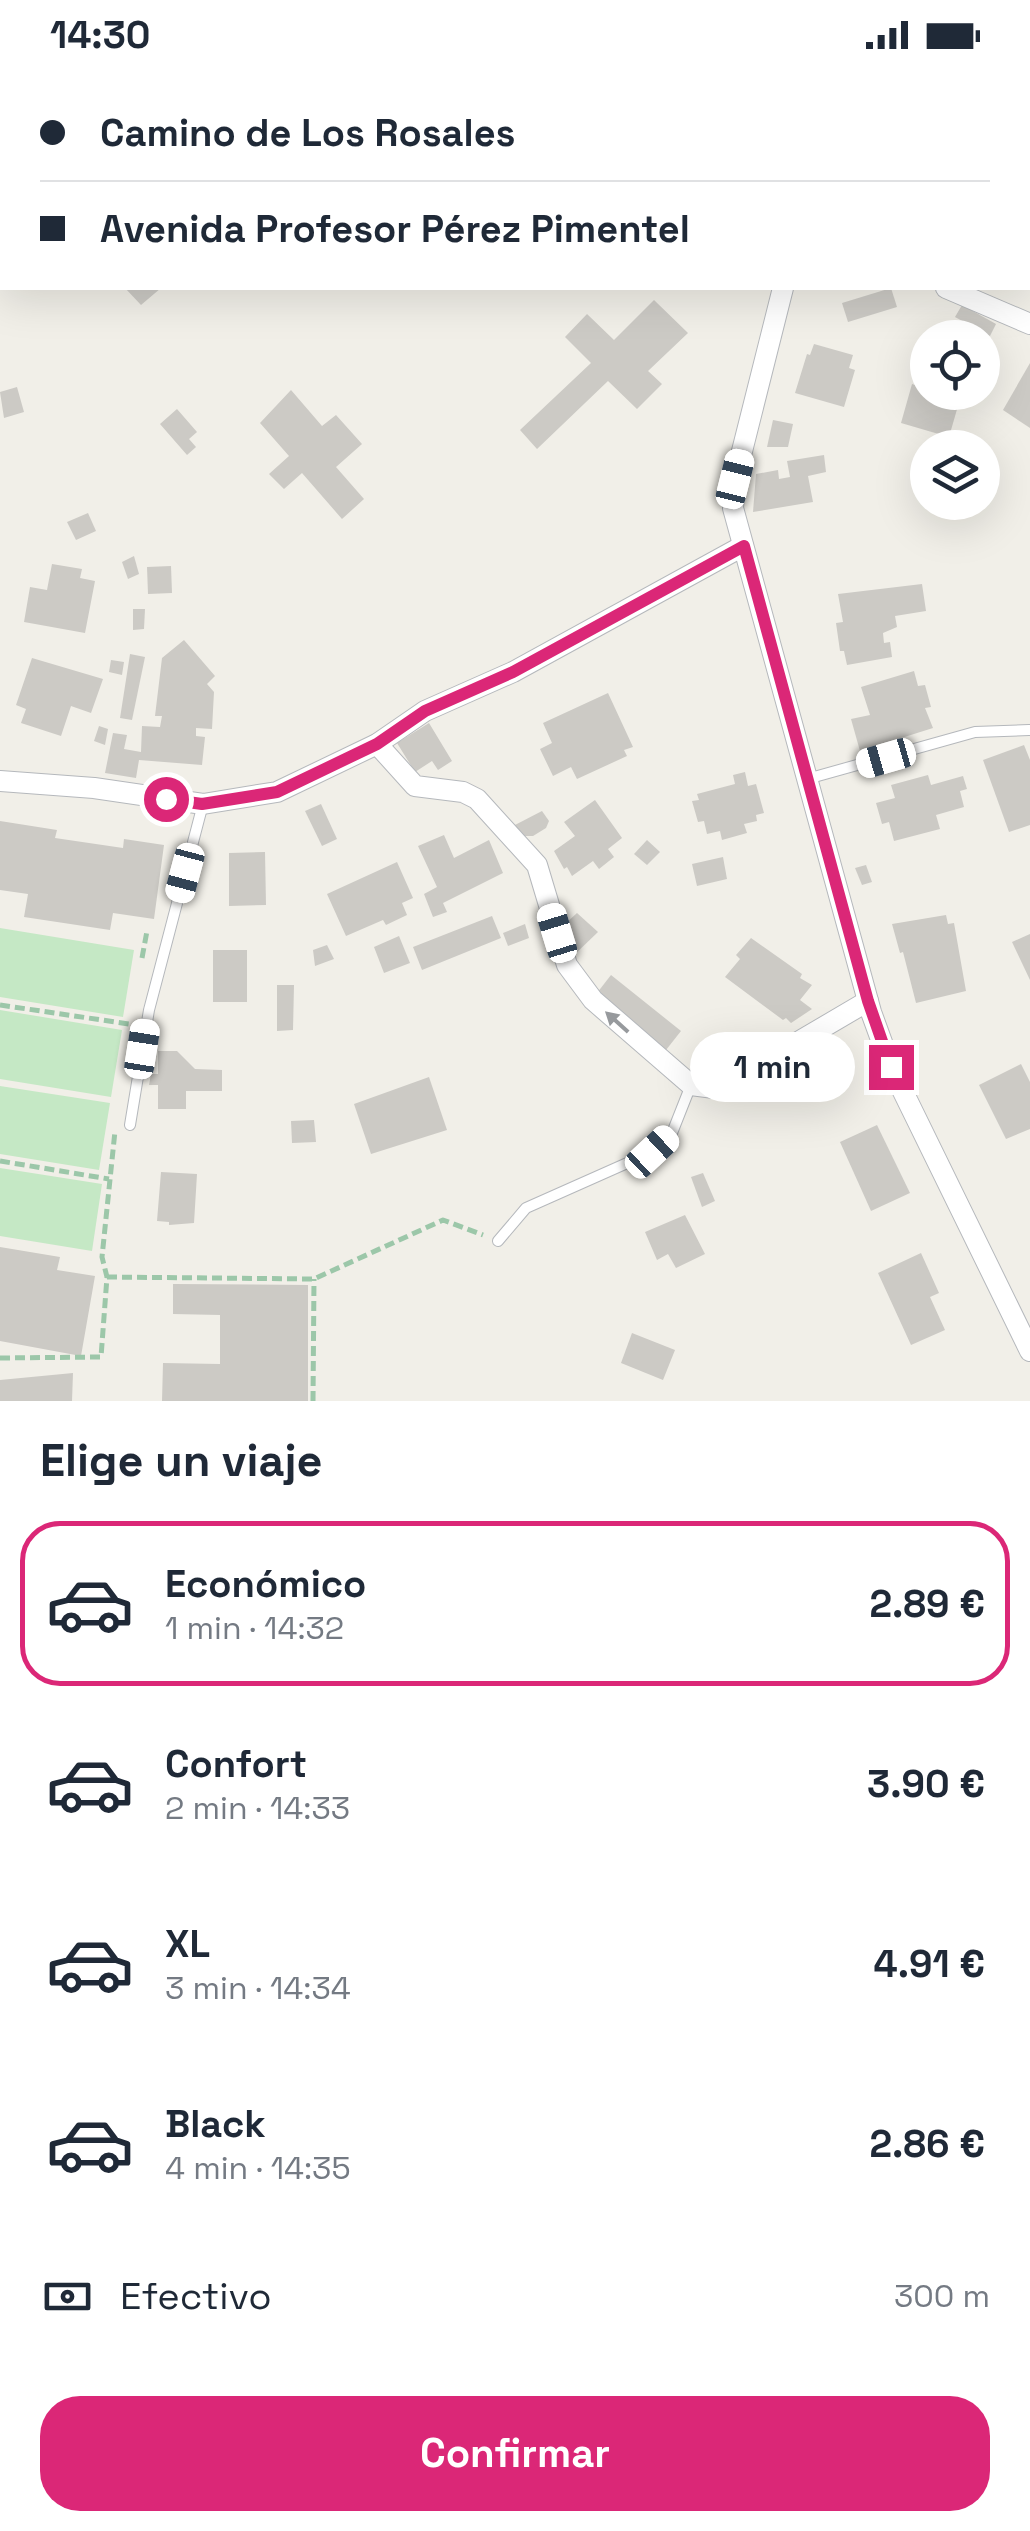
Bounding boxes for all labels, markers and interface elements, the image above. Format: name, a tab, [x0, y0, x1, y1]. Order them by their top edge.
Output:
text: 14:30	[50, 11, 150, 59]
text: Camino de Los Rosales	[100, 109, 516, 157]
text: Avenida Profesor Pérez Pimentel	[100, 205, 690, 253]
map controls	[910, 320, 1000, 520]
button: locate	[910, 320, 1000, 410]
button: layers	[910, 430, 1000, 520]
car	[713, 446, 757, 512]
car	[853, 735, 919, 781]
route start	[144, 777, 189, 822]
car	[163, 840, 207, 906]
car	[534, 900, 580, 966]
one-way arrow	[605, 1012, 630, 1034]
car	[122, 1017, 162, 1081]
callout: 1 min	[691, 1032, 856, 1102]
route end	[869, 1045, 914, 1090]
text: 1 min	[733, 1047, 812, 1087]
car	[620, 1121, 684, 1183]
text: Elige un viaje	[40, 1432, 323, 1489]
icon: car	[45, 1559, 135, 1649]
text: Económico	[165, 1560, 366, 1608]
text: 2.89 €	[869, 1580, 985, 1628]
text: 1 min · 14:32	[165, 1608, 344, 1648]
icon: car	[45, 1739, 135, 1829]
text: Confort	[165, 1740, 307, 1788]
text: 3.90 €	[867, 1760, 985, 1808]
text: 2 min · 14:33	[165, 1788, 350, 1828]
icon: car	[45, 1919, 135, 2009]
text: XL	[165, 1920, 210, 1968]
text: 4.91 €	[874, 1940, 985, 1988]
text: 3 min · 14:34	[165, 1968, 351, 2008]
icon: car	[45, 2099, 135, 2189]
text: Black	[165, 2100, 266, 2148]
text: 2.86 €	[869, 2120, 985, 2168]
text: 4 min · 14:35	[165, 2148, 351, 2188]
icon: cash	[40, 2269, 95, 2324]
text: Efectivo	[120, 2272, 272, 2320]
text: 300 m	[894, 2276, 990, 2316]
button: Confirmar	[40, 2396, 990, 2511]

